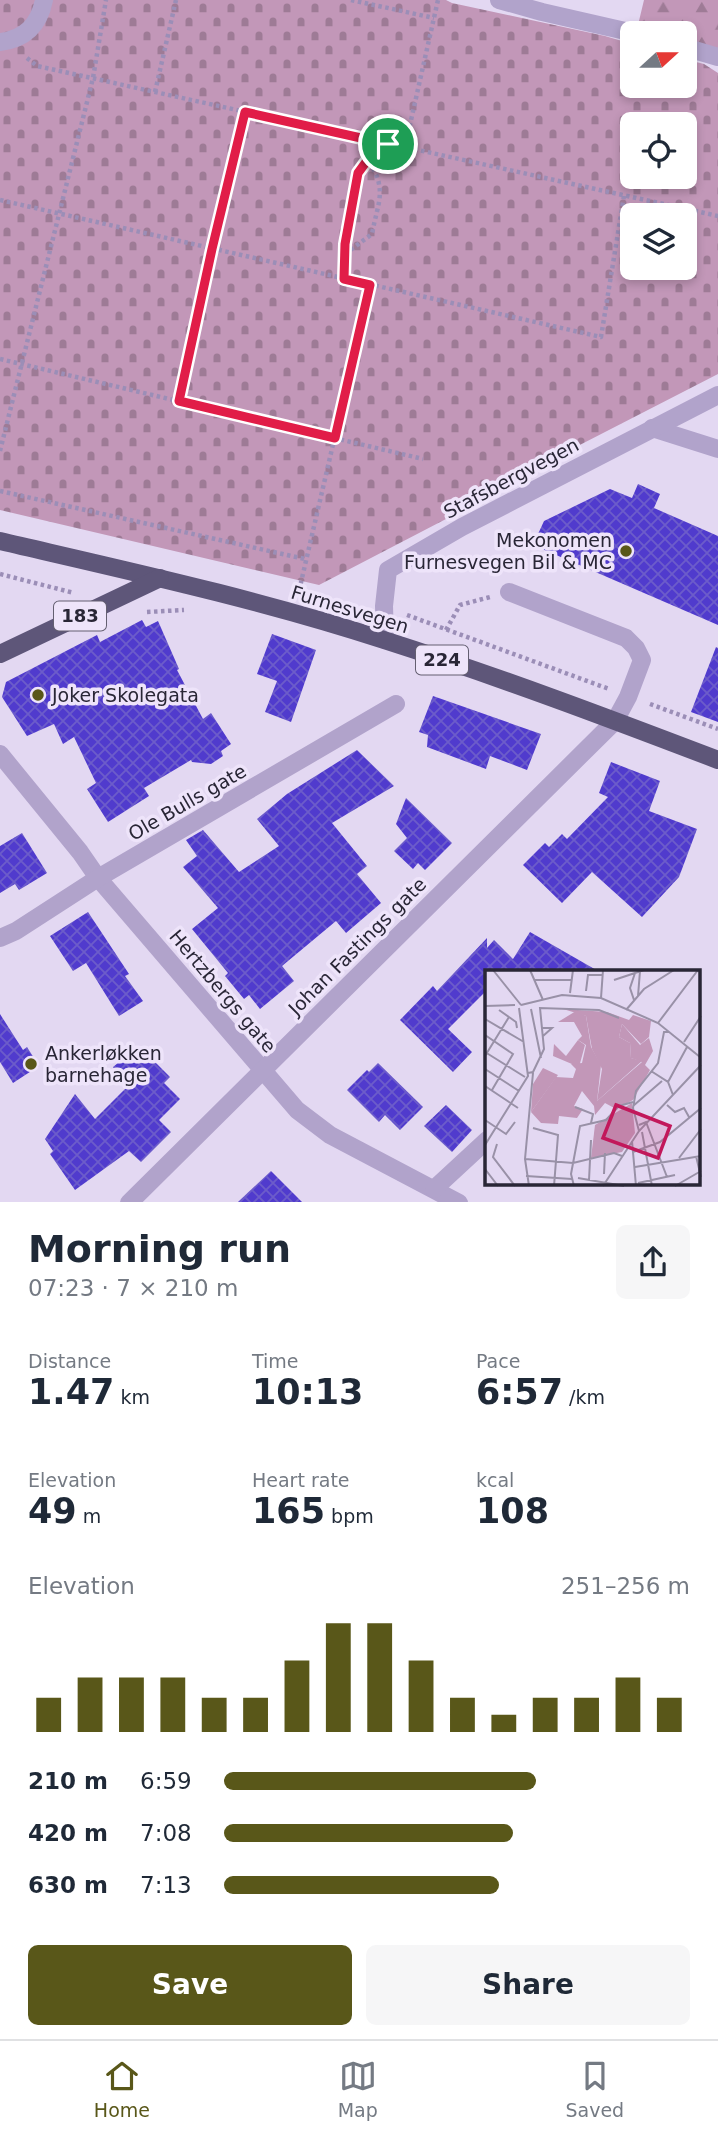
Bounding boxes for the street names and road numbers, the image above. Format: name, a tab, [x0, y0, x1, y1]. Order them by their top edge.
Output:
street label: Stafsbergvegen	[440, 433, 582, 523]
street label: Furnesvegen	[289, 581, 411, 637]
road number: 183	[54, 602, 106, 630]
road number: 224	[416, 646, 468, 674]
street label: Ole Bulls gate	[124, 759, 250, 845]
street label: Johan Fastings gate	[283, 873, 430, 1020]
street label: Hertzbergs gate	[165, 925, 281, 1057]

